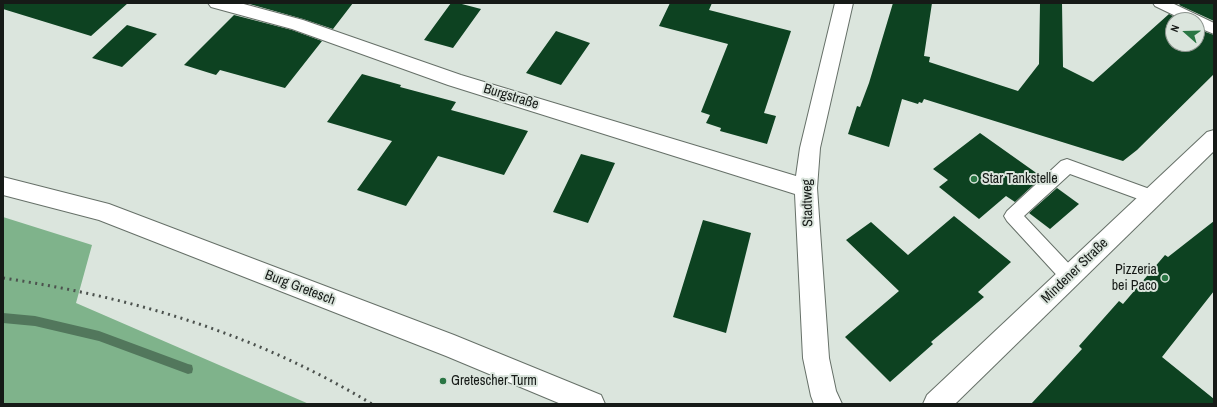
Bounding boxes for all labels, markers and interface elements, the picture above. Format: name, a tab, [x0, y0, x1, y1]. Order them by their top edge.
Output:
north arrow	[1165, 12, 1205, 52]
text: N	[1167, 23, 1182, 34]
street label: Burgstraße	[481, 81, 541, 113]
place label: Star Tankstelle	[982, 171, 1058, 187]
marker: Star Tankstelle	[969, 174, 979, 184]
street label: Stadtweg	[799, 179, 817, 227]
street label: Mindener Straße	[1038, 235, 1112, 307]
place label: Pizzeria bei Paco	[1112, 262, 1157, 294]
street label: Burg Gretesch	[262, 267, 338, 309]
marker: Pizzeria bei Paco	[1160, 273, 1170, 283]
place label: Gretescher Turm	[451, 373, 537, 389]
marker: Gretescher Turm	[438, 376, 448, 386]

